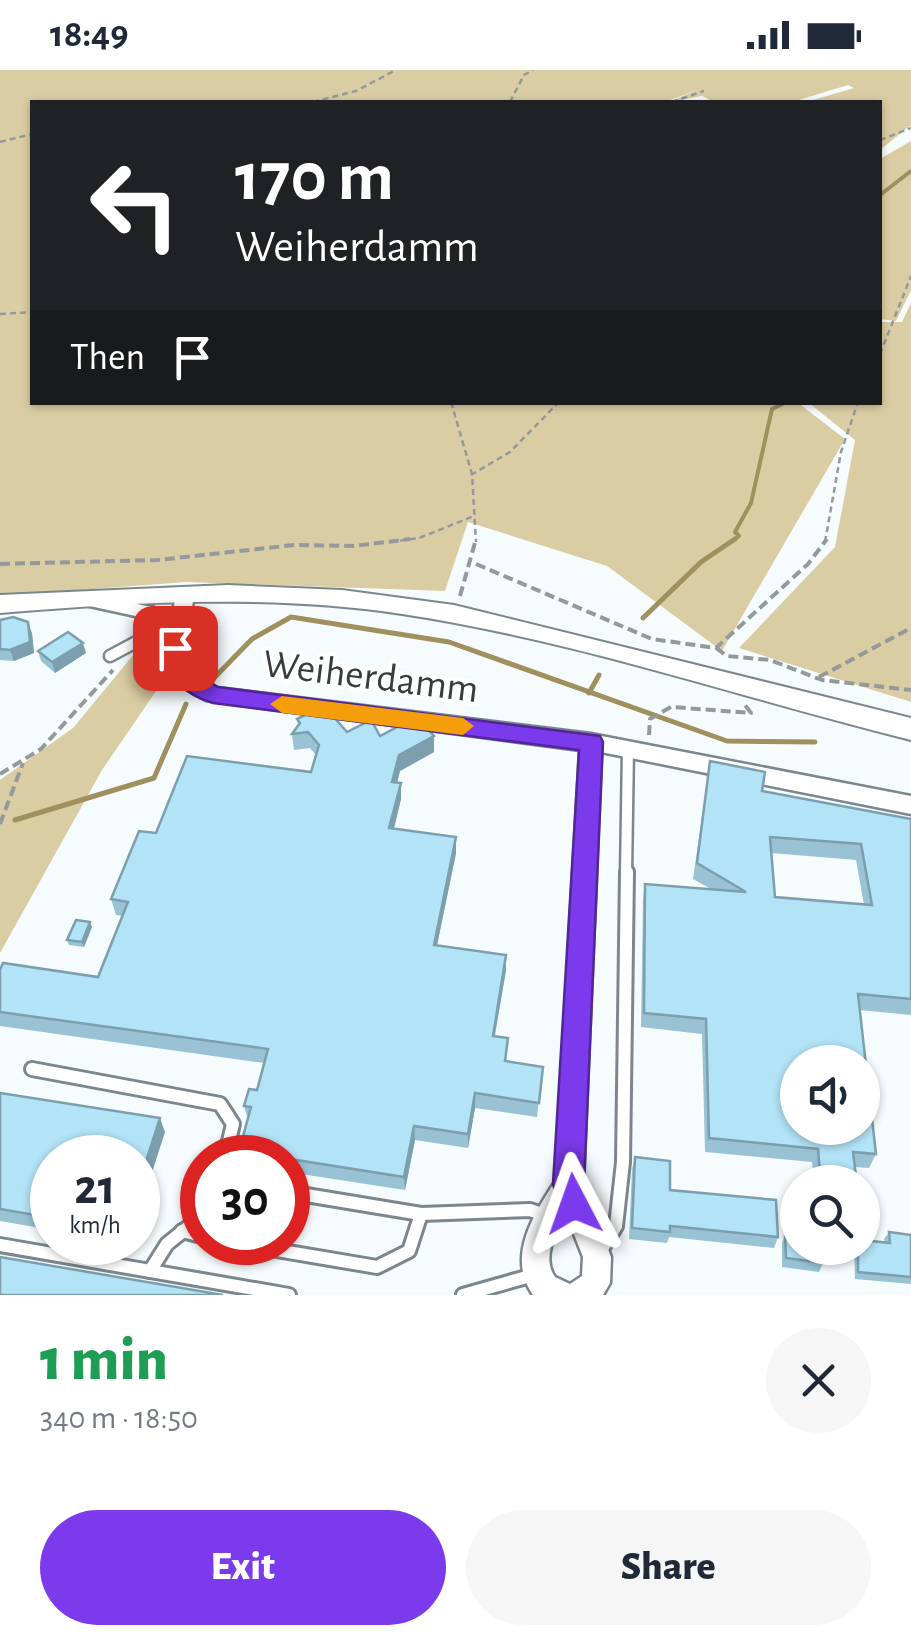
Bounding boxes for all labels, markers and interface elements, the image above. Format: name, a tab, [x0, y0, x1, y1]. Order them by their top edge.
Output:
text: 18:49	[50, 16, 129, 54]
icon: left	[70, 140, 200, 270]
text: 170 m	[235, 143, 394, 213]
text: Weiherdamm	[235, 225, 479, 270]
icon: arrive	[165, 330, 220, 385]
text: Then	[70, 339, 145, 377]
pin	[133, 606, 218, 691]
icon: arrive	[148, 621, 203, 676]
street label: Weiherdamm	[261, 644, 481, 710]
map controls	[780, 1045, 880, 1265]
button: sound	[780, 1045, 880, 1145]
speed limit sign: 30	[180, 1135, 310, 1265]
position arrow	[522, 1152, 626, 1256]
text: 21	[74, 1163, 116, 1213]
button: search	[780, 1165, 880, 1265]
text: km/h	[69, 1213, 121, 1238]
button: close	[766, 1328, 871, 1433]
text: 1 min	[40, 1331, 168, 1391]
text: 340 m · 18:50	[40, 1402, 198, 1434]
button: Exit	[40, 1510, 446, 1625]
button: Share	[466, 1510, 871, 1625]

